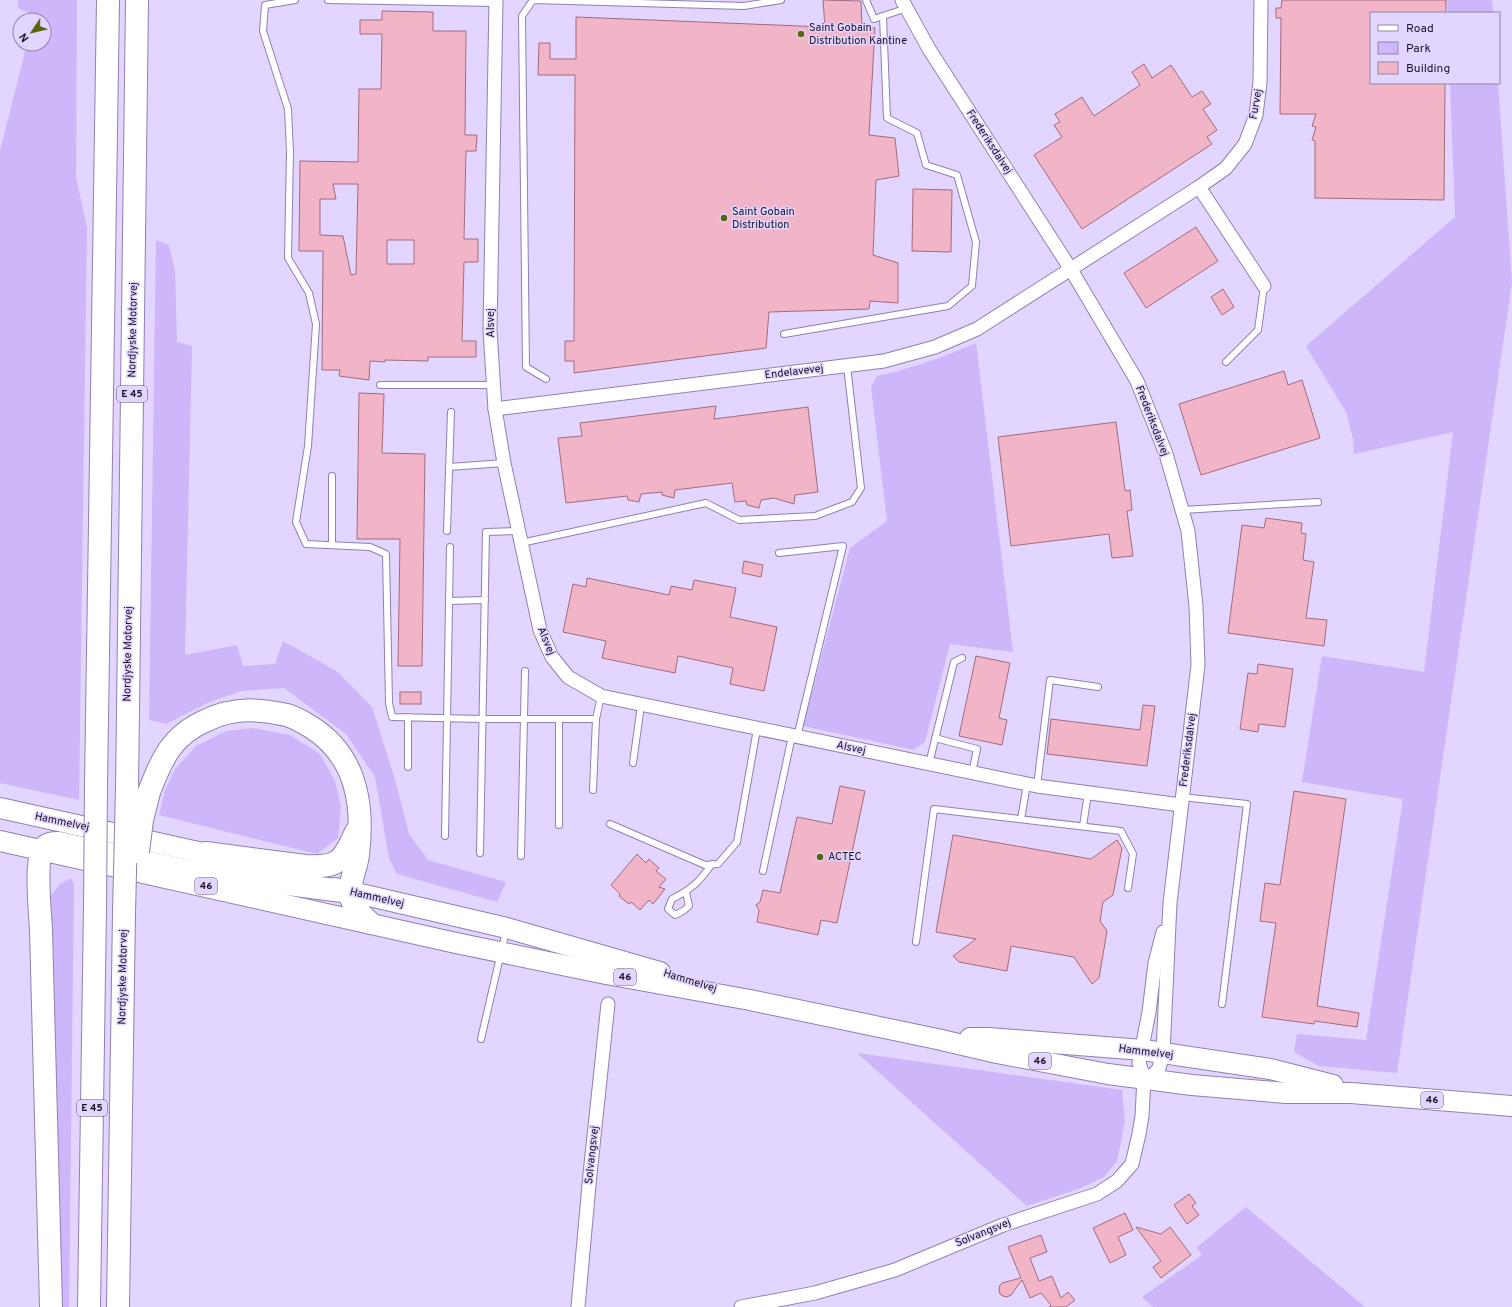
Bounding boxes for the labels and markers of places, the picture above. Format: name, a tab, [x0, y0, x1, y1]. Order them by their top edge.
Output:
place label: Saint Gobain Distribution Kantine	[809, 21, 907, 48]
marker: Saint Gobain Distribution Kantine	[796, 29, 806, 39]
place label: Saint Gobain Distribution	[732, 205, 795, 232]
marker: Saint Gobain Distribution	[719, 213, 729, 223]
place label: ACTEC	[828, 850, 862, 864]
marker: ACTEC	[815, 852, 825, 862]

